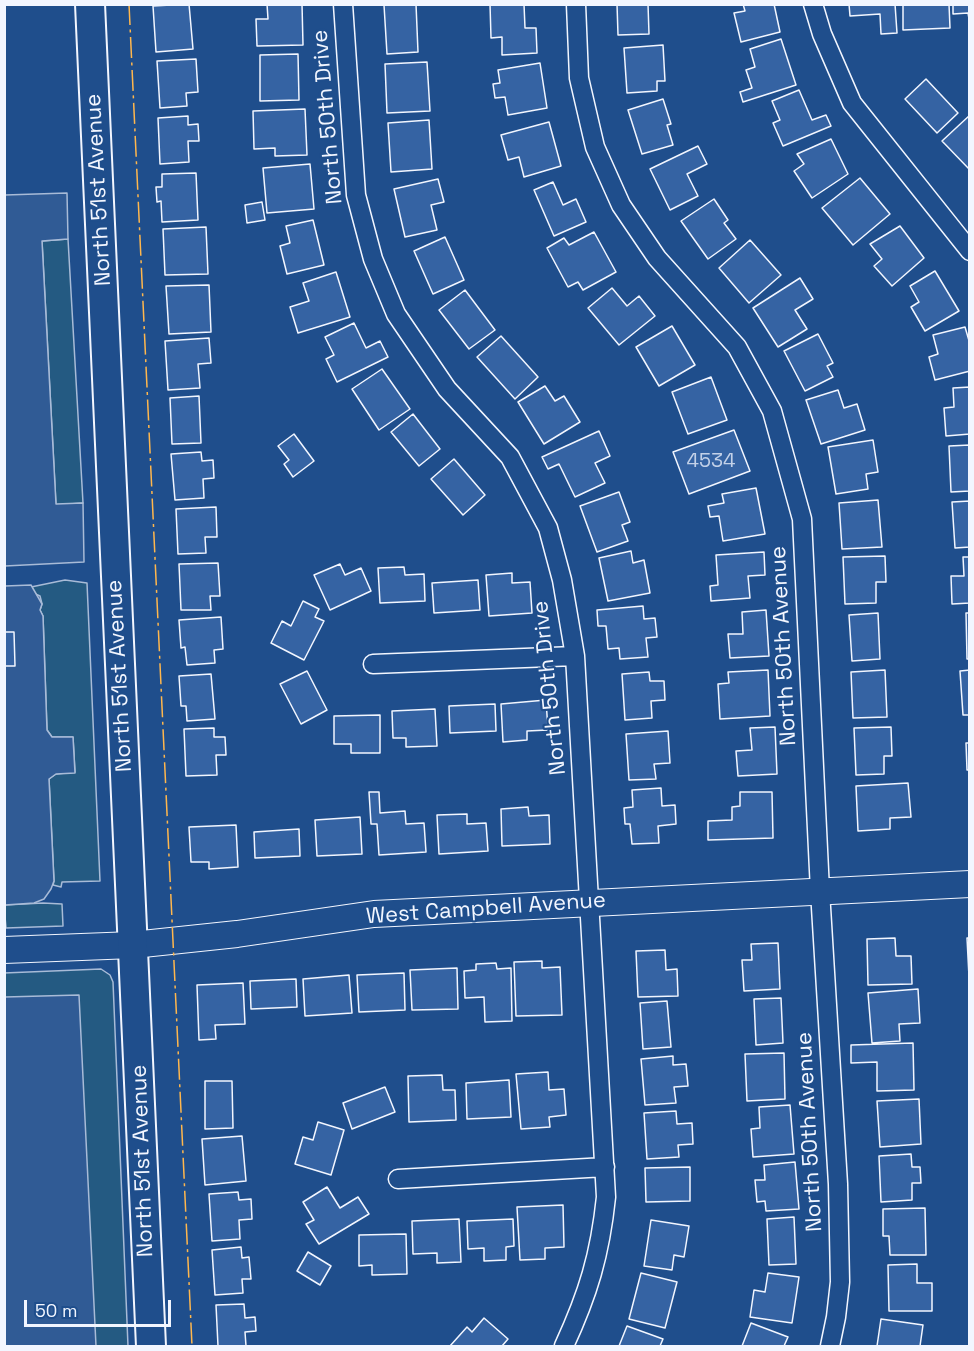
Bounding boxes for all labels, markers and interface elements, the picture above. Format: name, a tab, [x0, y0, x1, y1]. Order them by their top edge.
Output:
street label: North 50th Drive	[307, 29, 349, 205]
street label: North 51st Avenue	[81, 93, 117, 287]
house number: 4534	[686, 450, 736, 474]
street label: North 50th Avenue	[766, 545, 802, 747]
street label: North 51st Avenue	[102, 579, 138, 773]
street label: North 50th Drive	[528, 600, 572, 776]
street label: West Campbell Avenue	[365, 887, 607, 931]
street label: North 50th Avenue	[792, 1031, 828, 1233]
street label: North 51st Avenue	[126, 1064, 160, 1258]
scale bar	[27, 1288, 174, 1326]
text: 50 m	[35, 1299, 77, 1322]

